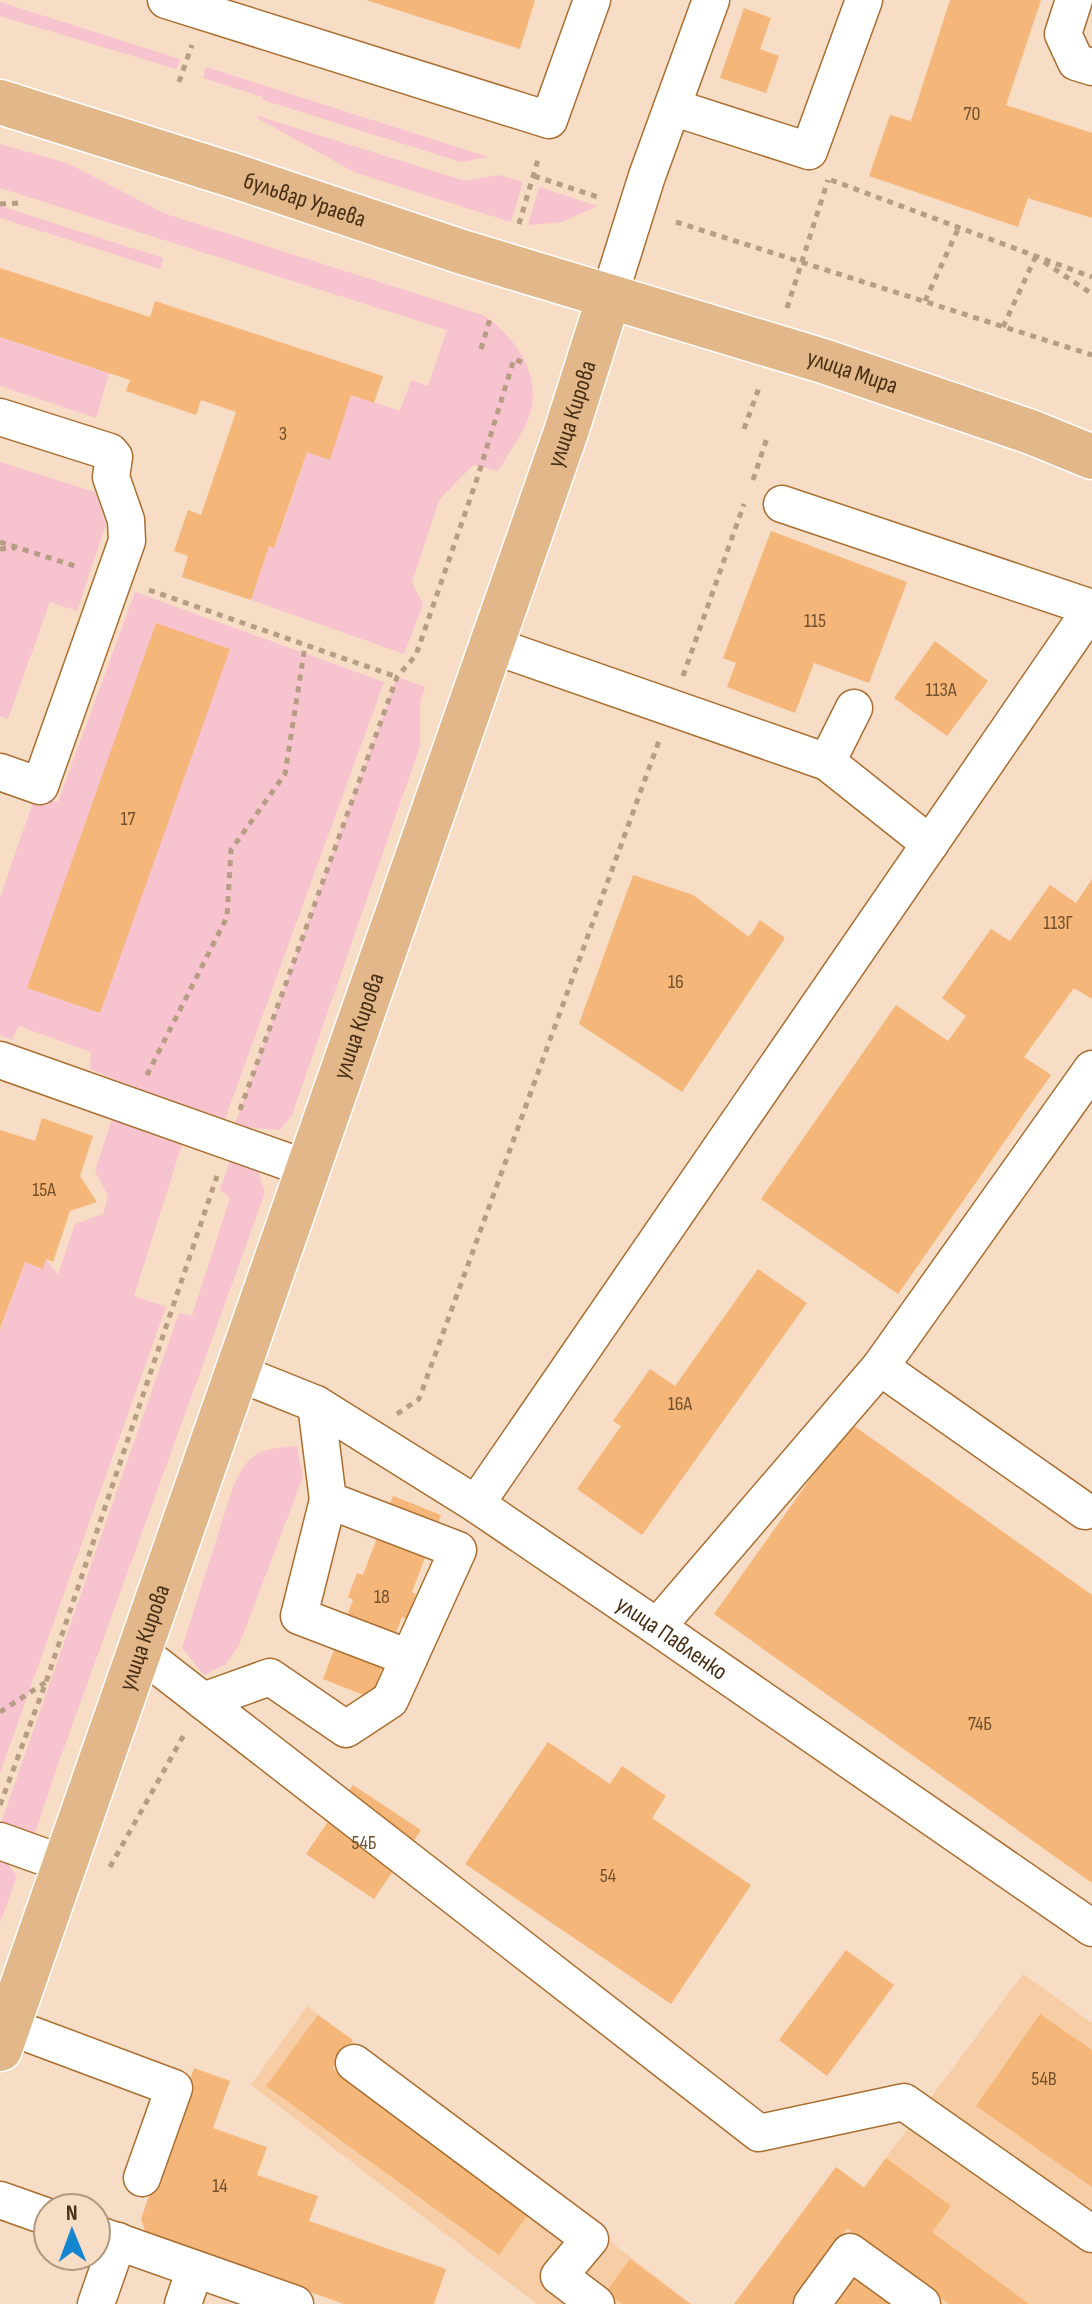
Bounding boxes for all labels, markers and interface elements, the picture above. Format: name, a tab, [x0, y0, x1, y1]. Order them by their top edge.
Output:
house number: 70	[964, 102, 980, 126]
street label: бульвар Ураева	[240, 166, 369, 234]
street label: улица Мира	[803, 343, 902, 400]
street label: улица Кирова	[541, 357, 603, 471]
house number: 3	[279, 422, 287, 446]
house number: 115	[804, 609, 826, 633]
house number: 113А	[926, 678, 957, 702]
house number: 17	[121, 807, 135, 831]
house number: 113Г	[1043, 911, 1073, 935]
street label: улица Кирова	[327, 969, 391, 1083]
house number: 16	[668, 970, 684, 994]
house number: 15А	[32, 1178, 56, 1202]
house number: 16А	[668, 1392, 693, 1416]
street label: улица Кирова	[113, 1581, 176, 1695]
house number: 18	[374, 1585, 390, 1609]
street label: улица Павленко	[610, 1589, 733, 1686]
house number: 74Б	[968, 1712, 992, 1736]
house number: 54Б	[351, 1831, 377, 1855]
house number: 54	[600, 1864, 616, 1888]
house number: 54В	[1031, 2067, 1057, 2091]
house number: 14	[212, 2174, 228, 2198]
north arrow	[32, 2192, 112, 2272]
text: N	[66, 2200, 78, 2227]

